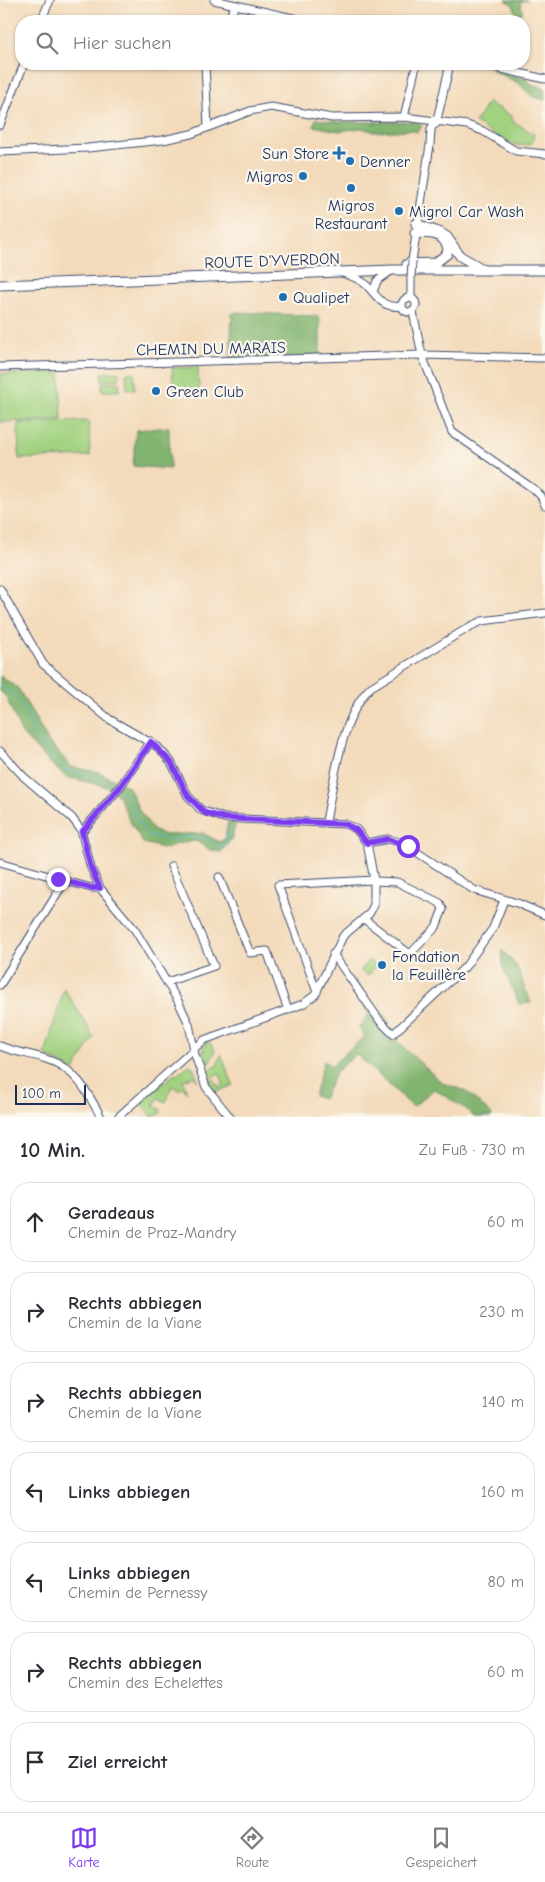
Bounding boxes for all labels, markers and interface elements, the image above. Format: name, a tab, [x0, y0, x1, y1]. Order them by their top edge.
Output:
search box	[15, 15, 530, 70]
icon: search	[33, 29, 61, 57]
text: Hier suchen	[73, 32, 171, 54]
place label: Sun Store	[262, 145, 329, 163]
marker: Sun Store	[333, 147, 345, 159]
place label: Denner	[360, 153, 411, 171]
marker: Denner	[344, 155, 356, 167]
place label: Migros	[246, 168, 293, 186]
marker: Migros	[297, 170, 309, 182]
marker: Migros Restaurant	[345, 182, 357, 194]
place label: Migros Restaurant	[315, 197, 388, 233]
place label: Migrol Car Wash	[409, 203, 524, 221]
marker: Migrol Car Wash	[393, 205, 405, 217]
street label: ROUTE D'YVERDON	[204, 250, 340, 272]
place label: Qualipet	[293, 289, 349, 307]
marker: Qualipet	[277, 291, 289, 303]
street label: CHEMIN DU MARAIS	[136, 339, 286, 359]
place label: Green Club	[166, 383, 244, 401]
marker: Green Club	[150, 385, 162, 397]
route start	[397, 835, 420, 858]
route end	[47, 868, 70, 891]
place label: Fondation la Feuillère	[392, 948, 466, 984]
marker: Fondation la Feuillère	[376, 959, 388, 971]
scale bar	[15, 1082, 86, 1105]
text: 100 m	[22, 1085, 61, 1102]
text: 10 Min.	[20, 1138, 85, 1162]
text: Zu Fuß · 730 m	[419, 1141, 525, 1159]
text: Geradeaus	[68, 1202, 154, 1224]
icon: ahead	[21, 1208, 49, 1236]
text: 60 m	[487, 1213, 524, 1231]
text: Chemin de Praz-Mandry	[68, 1224, 236, 1242]
text: Rechts abbiegen	[68, 1292, 202, 1314]
icon: right	[21, 1298, 49, 1326]
text: 230 m	[479, 1303, 524, 1321]
text: Chemin de la Viane	[68, 1314, 202, 1332]
text: Rechts abbiegen	[68, 1382, 202, 1404]
icon: right	[21, 1388, 49, 1416]
text: 140 m	[482, 1393, 524, 1411]
text: Chemin de la Viane	[68, 1404, 202, 1422]
icon: left	[21, 1478, 49, 1506]
text: Links abbiegen	[68, 1481, 190, 1503]
text: 160 m	[481, 1483, 524, 1501]
text: Links abbiegen	[68, 1562, 190, 1584]
icon: left	[21, 1568, 49, 1596]
text: 80 m	[487, 1573, 524, 1591]
text: Chemin de Pernessy	[68, 1584, 207, 1602]
text: Rechts abbiegen	[68, 1652, 202, 1674]
icon: right	[21, 1658, 49, 1686]
text: 60 m	[487, 1663, 524, 1681]
text: Chemin des Echelettes	[68, 1674, 223, 1692]
icon: arrive	[21, 1748, 49, 1776]
text: Ziel erreicht	[68, 1751, 167, 1773]
tab: Karte	[68, 1824, 99, 1871]
tab: Route	[236, 1824, 269, 1871]
tab: Gespeichert	[405, 1824, 477, 1871]

